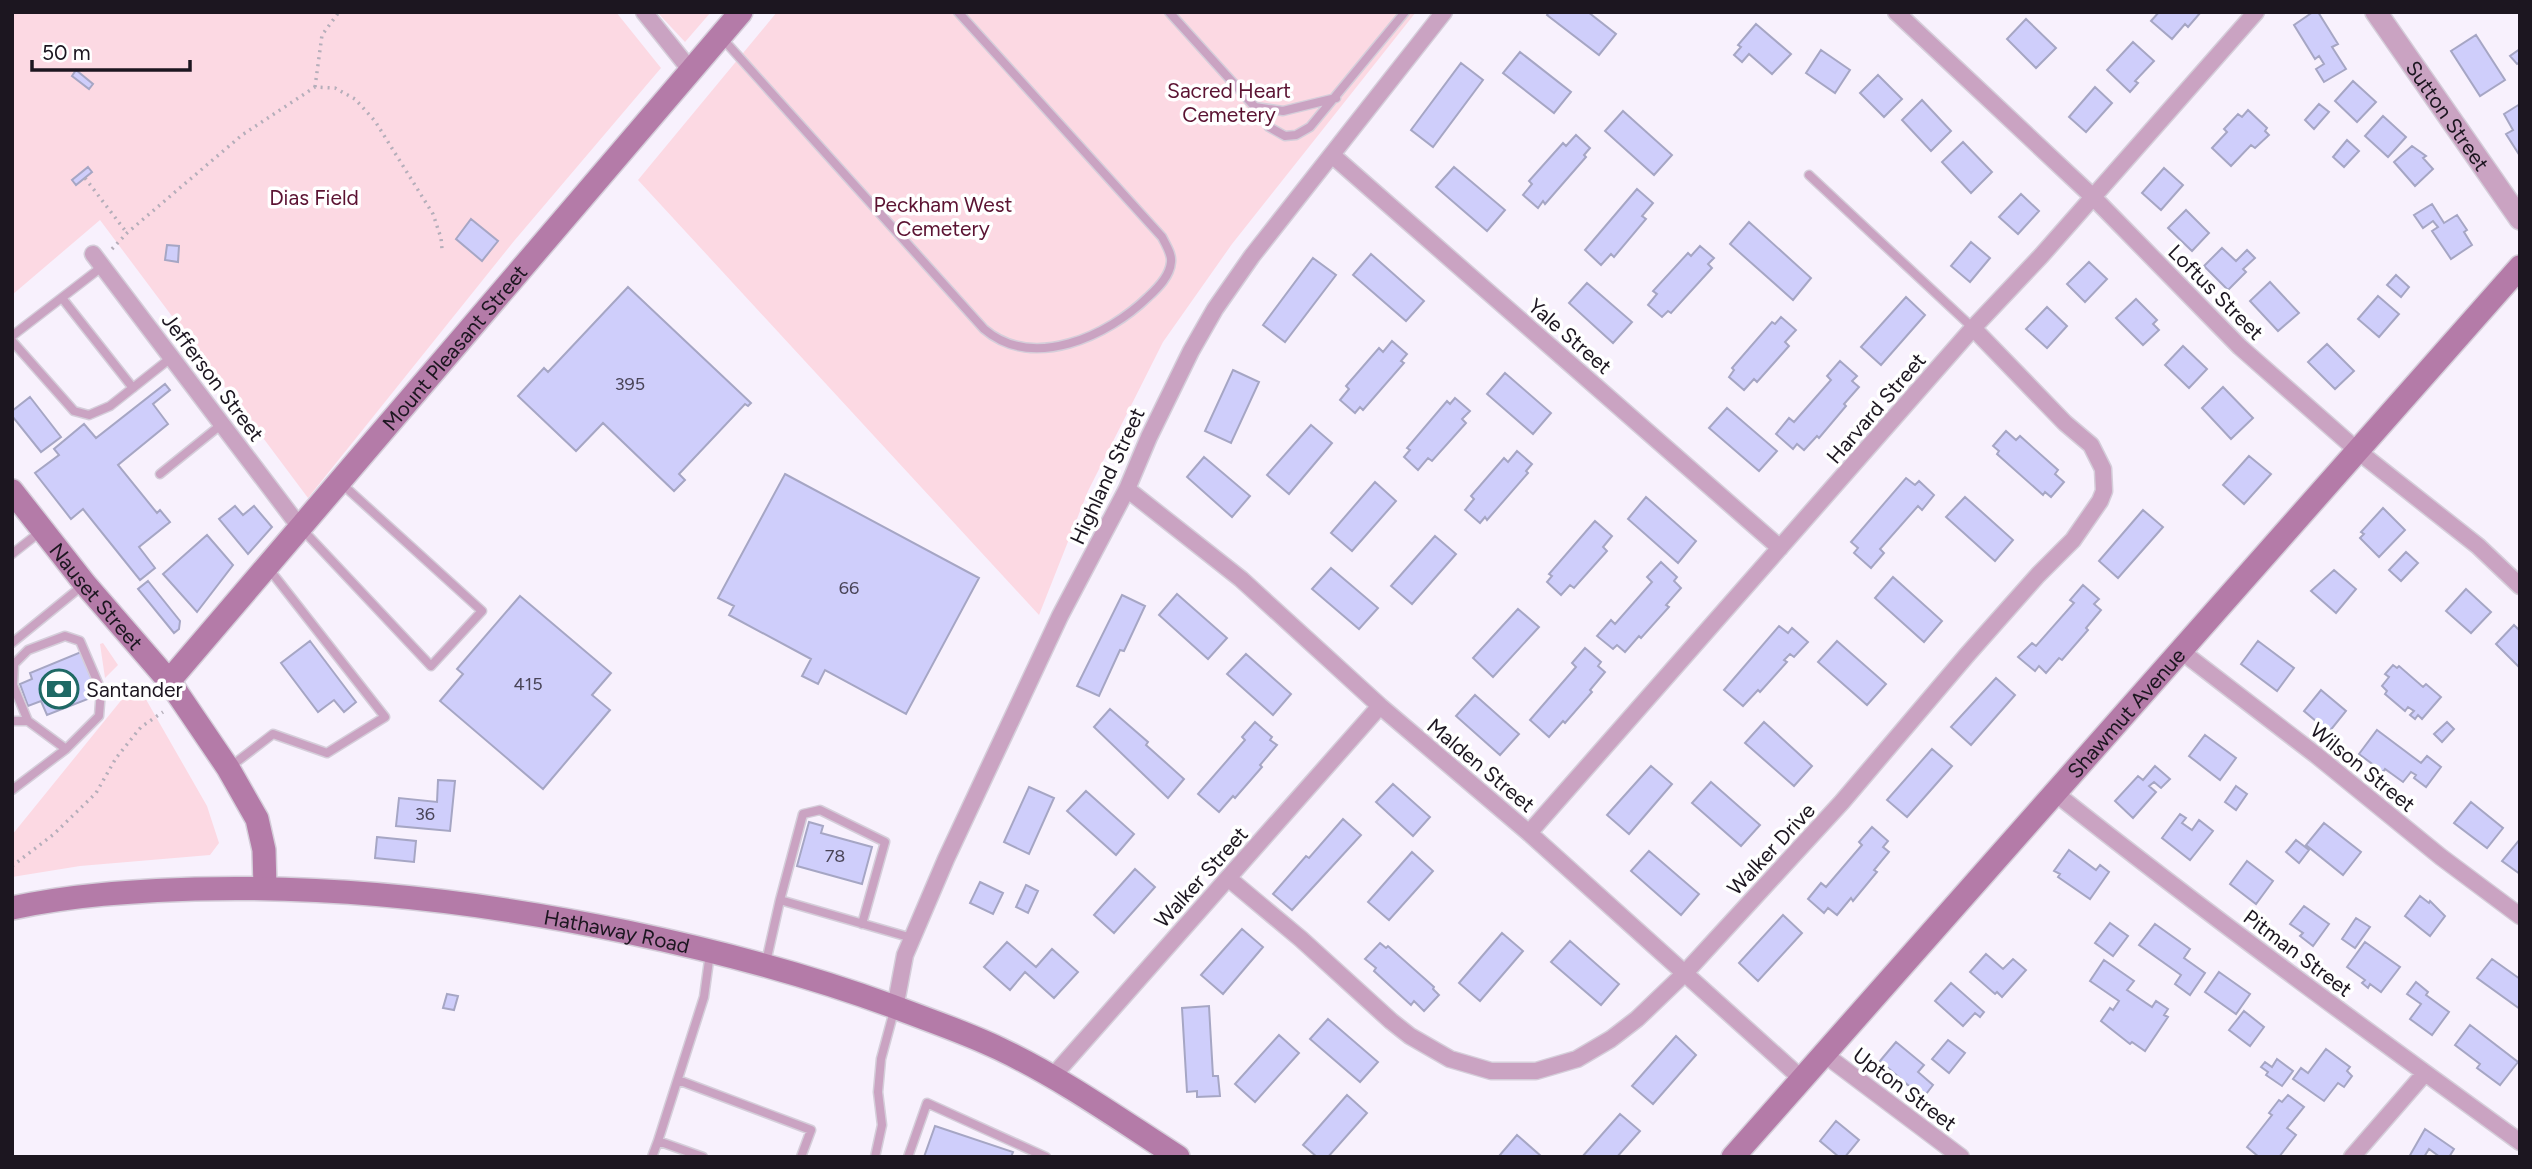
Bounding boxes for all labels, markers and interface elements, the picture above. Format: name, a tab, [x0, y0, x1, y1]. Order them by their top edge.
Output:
scale bar	[32, 28, 189, 72]
text: 50 m	[42, 40, 91, 65]
street label: Sutton Street	[2401, 56, 2495, 175]
park label: Sacred Heart Cemetery	[1167, 78, 1291, 127]
park label: Dias Field	[269, 185, 359, 210]
park label: Peckham West Cemetery	[874, 192, 1013, 241]
street label: Loftus Street	[2163, 239, 2269, 345]
street label: Mount Pleasant Street	[377, 259, 532, 435]
street label: Yale Street	[1523, 293, 1617, 379]
street label: Jefferson Street	[157, 308, 269, 446]
street label: Harvard Street	[1821, 348, 1931, 468]
house number: 395	[615, 373, 645, 395]
street label: Highland Street	[1064, 404, 1150, 548]
street label: Nauset Street	[45, 538, 149, 655]
house number: 66	[839, 577, 859, 599]
street label: Shawmut Avenue	[2062, 643, 2190, 783]
bank icon: Santander	[38, 668, 80, 710]
house number: 415	[514, 673, 542, 695]
place label: Santander	[86, 677, 183, 702]
street label: Malden Street	[1422, 713, 1540, 817]
street label: Wilson Street	[2306, 717, 2420, 817]
street label: Walker Drive	[1722, 798, 1820, 900]
house number: 36	[415, 803, 435, 825]
street label: Walker Street	[1149, 821, 1253, 933]
house number: 78	[825, 845, 845, 867]
street label: Hathaway Road	[542, 904, 692, 958]
street label: Pitman Street	[2239, 904, 2357, 1002]
street label: Upton Street	[1848, 1042, 1962, 1136]

